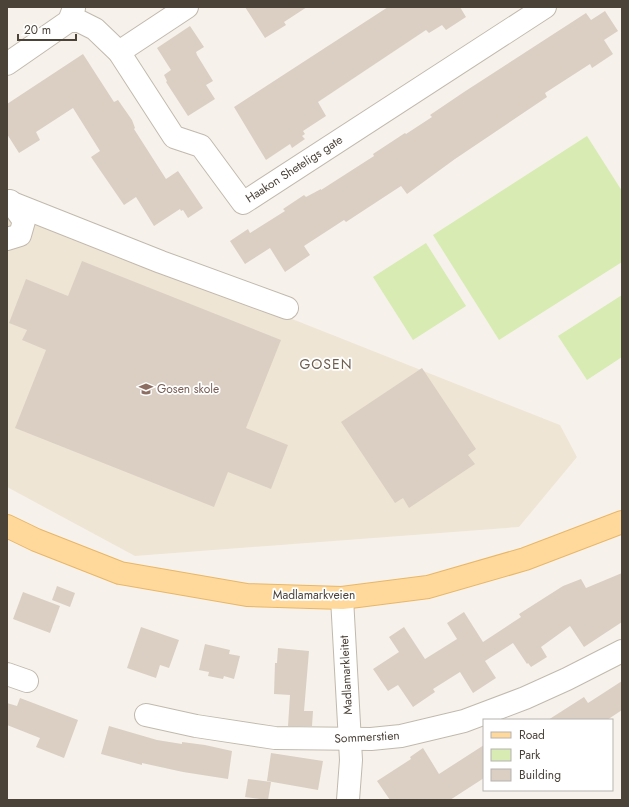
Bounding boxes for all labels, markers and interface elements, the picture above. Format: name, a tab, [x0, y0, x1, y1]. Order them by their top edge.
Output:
scale bar	[18, 16, 76, 42]
text: 20 m	[24, 21, 51, 39]
street label: Haakon Sheteligs gate	[242, 131, 346, 207]
district label: GOSEN	[299, 354, 353, 374]
place label: Gosen skole	[157, 380, 219, 398]
school or university icon: Gosen skole	[138, 381, 154, 397]
street label: Madlamarkveien	[273, 586, 355, 604]
street label: Madlamarkleitet	[335, 635, 357, 715]
legend	[483, 719, 613, 791]
street label: Sommerstien	[334, 726, 400, 748]
text: Road	[519, 726, 545, 744]
text: Park	[519, 746, 541, 764]
text: Building	[519, 766, 561, 784]

